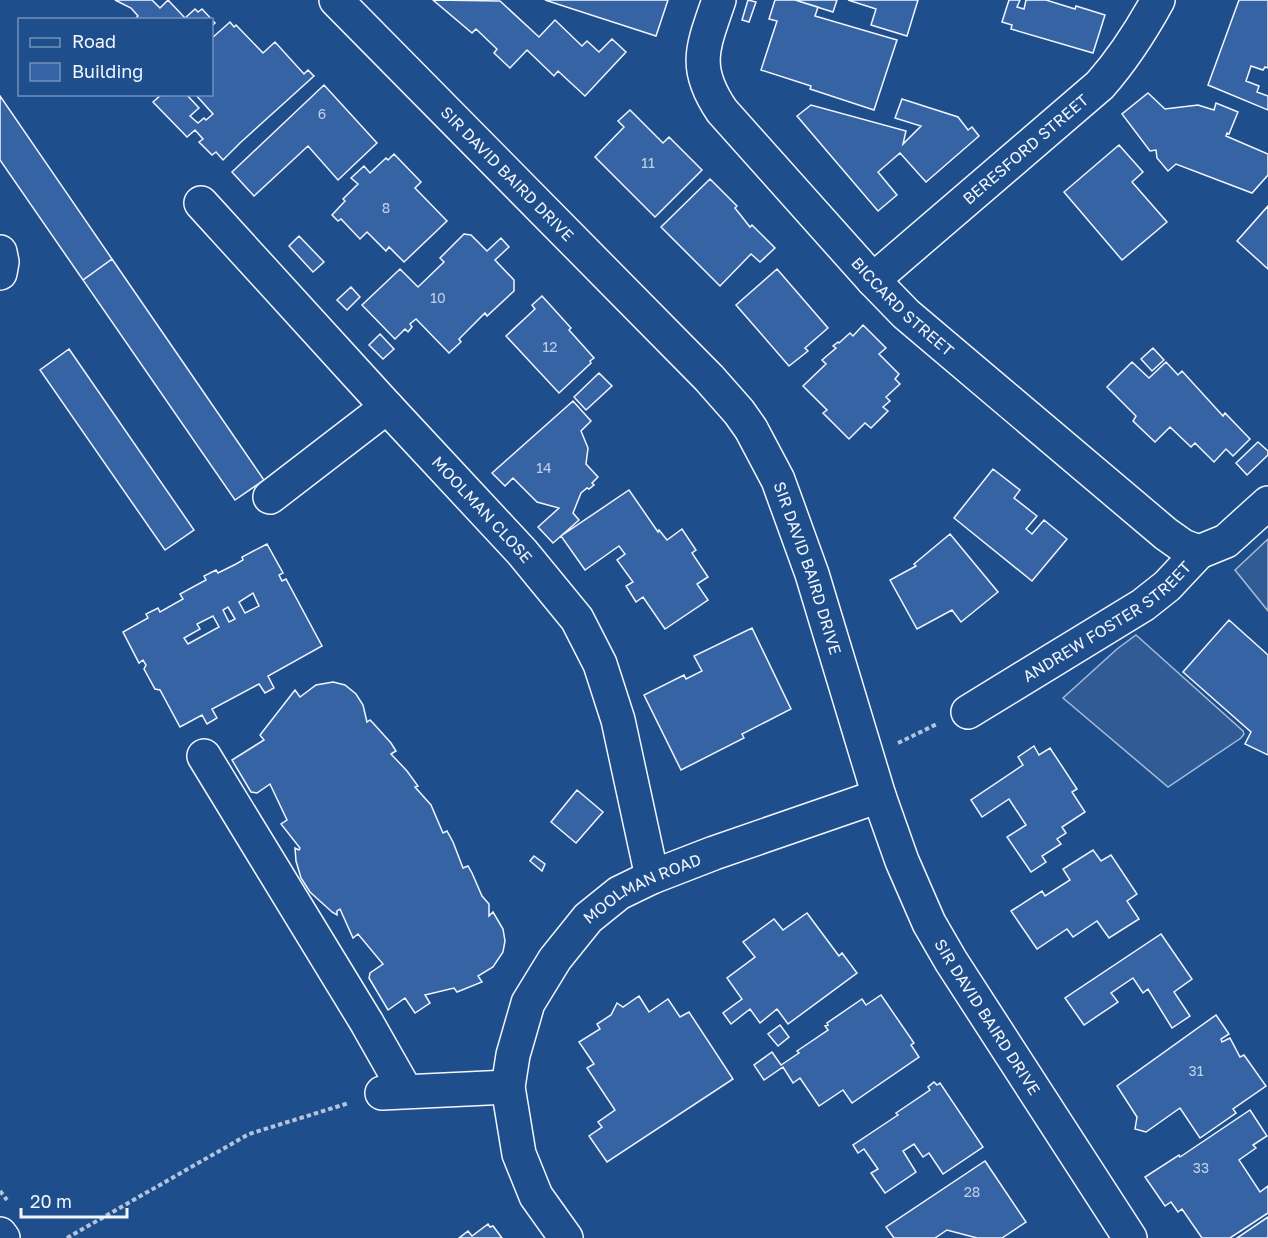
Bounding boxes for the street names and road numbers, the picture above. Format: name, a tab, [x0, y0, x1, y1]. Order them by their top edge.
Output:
street label: BERESFORD STREET	[959, 89, 1092, 209]
street label: SIR DAVID BAIRD DRIVE	[437, 102, 578, 245]
street label: BICCARD STREET	[847, 253, 958, 360]
street label: MOOLMAN CLOSE	[428, 452, 537, 567]
street label: SIR DAVID BAIRD DRIVE	[769, 479, 846, 657]
street label: ANDREW FOSTER STREET	[1019, 557, 1195, 686]
street label: MOOLMAN ROAD	[579, 849, 704, 928]
street label: SIR DAVID BAIRD DRIVE	[930, 935, 1045, 1099]

